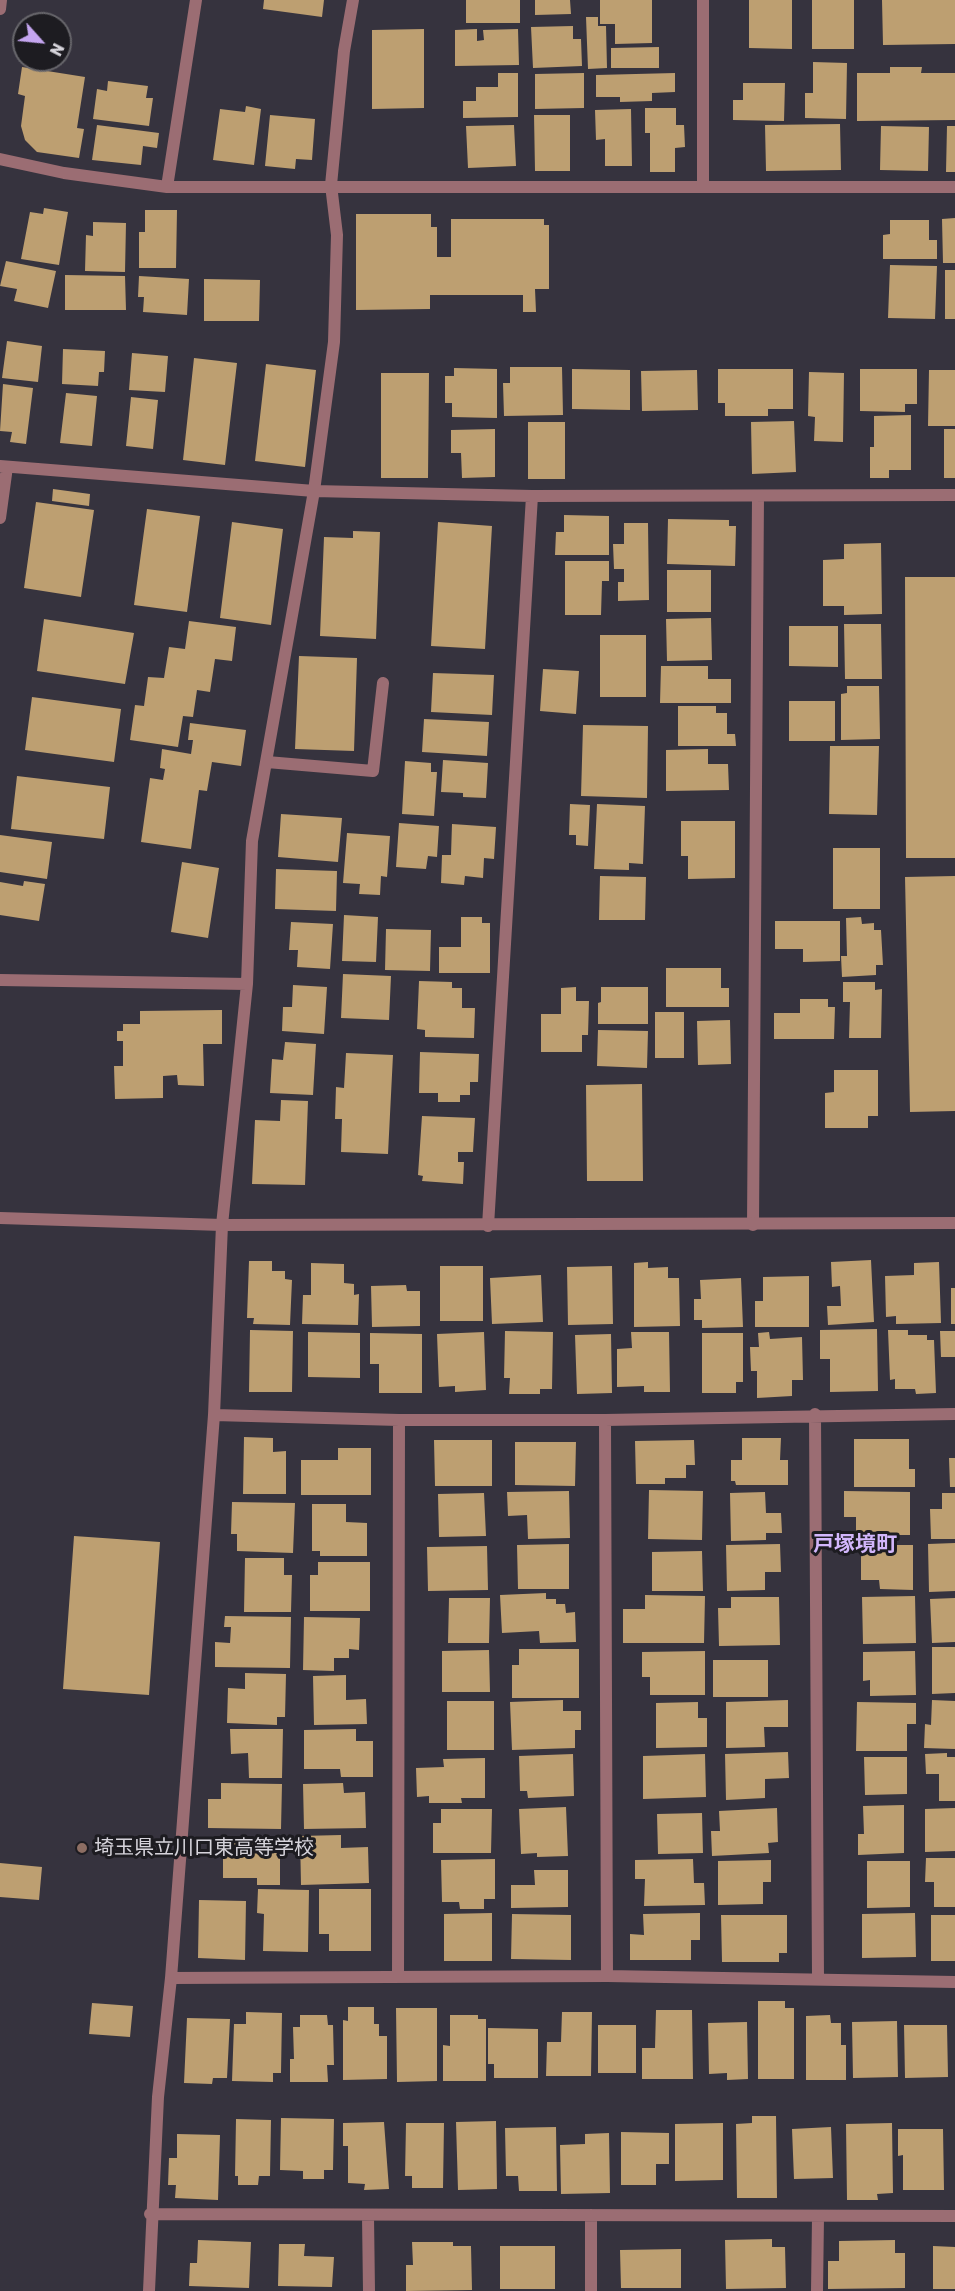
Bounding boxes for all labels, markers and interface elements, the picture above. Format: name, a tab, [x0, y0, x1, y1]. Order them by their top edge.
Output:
north arrow	[12, 12, 72, 72]
text: N	[46, 40, 68, 59]
district label: 戸塚境町	[813, 1532, 897, 1558]
place label: 埼玉県立川口東高等学校	[94, 1836, 314, 1860]
marker: 埼玉県立川口東高等学校	[75, 1841, 89, 1855]

